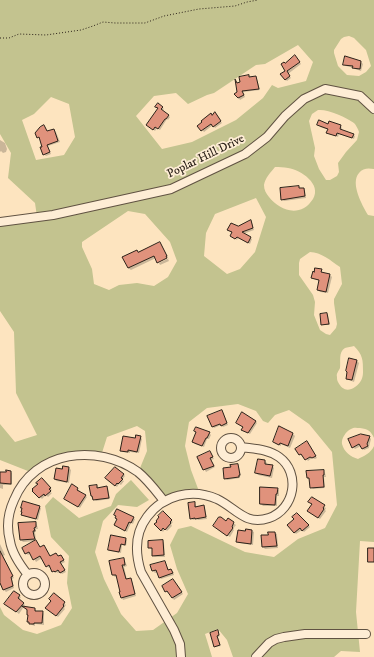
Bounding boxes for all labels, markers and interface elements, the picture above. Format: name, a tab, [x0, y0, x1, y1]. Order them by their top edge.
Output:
street label: Poplar Hill Drive	[165, 132, 247, 182]

